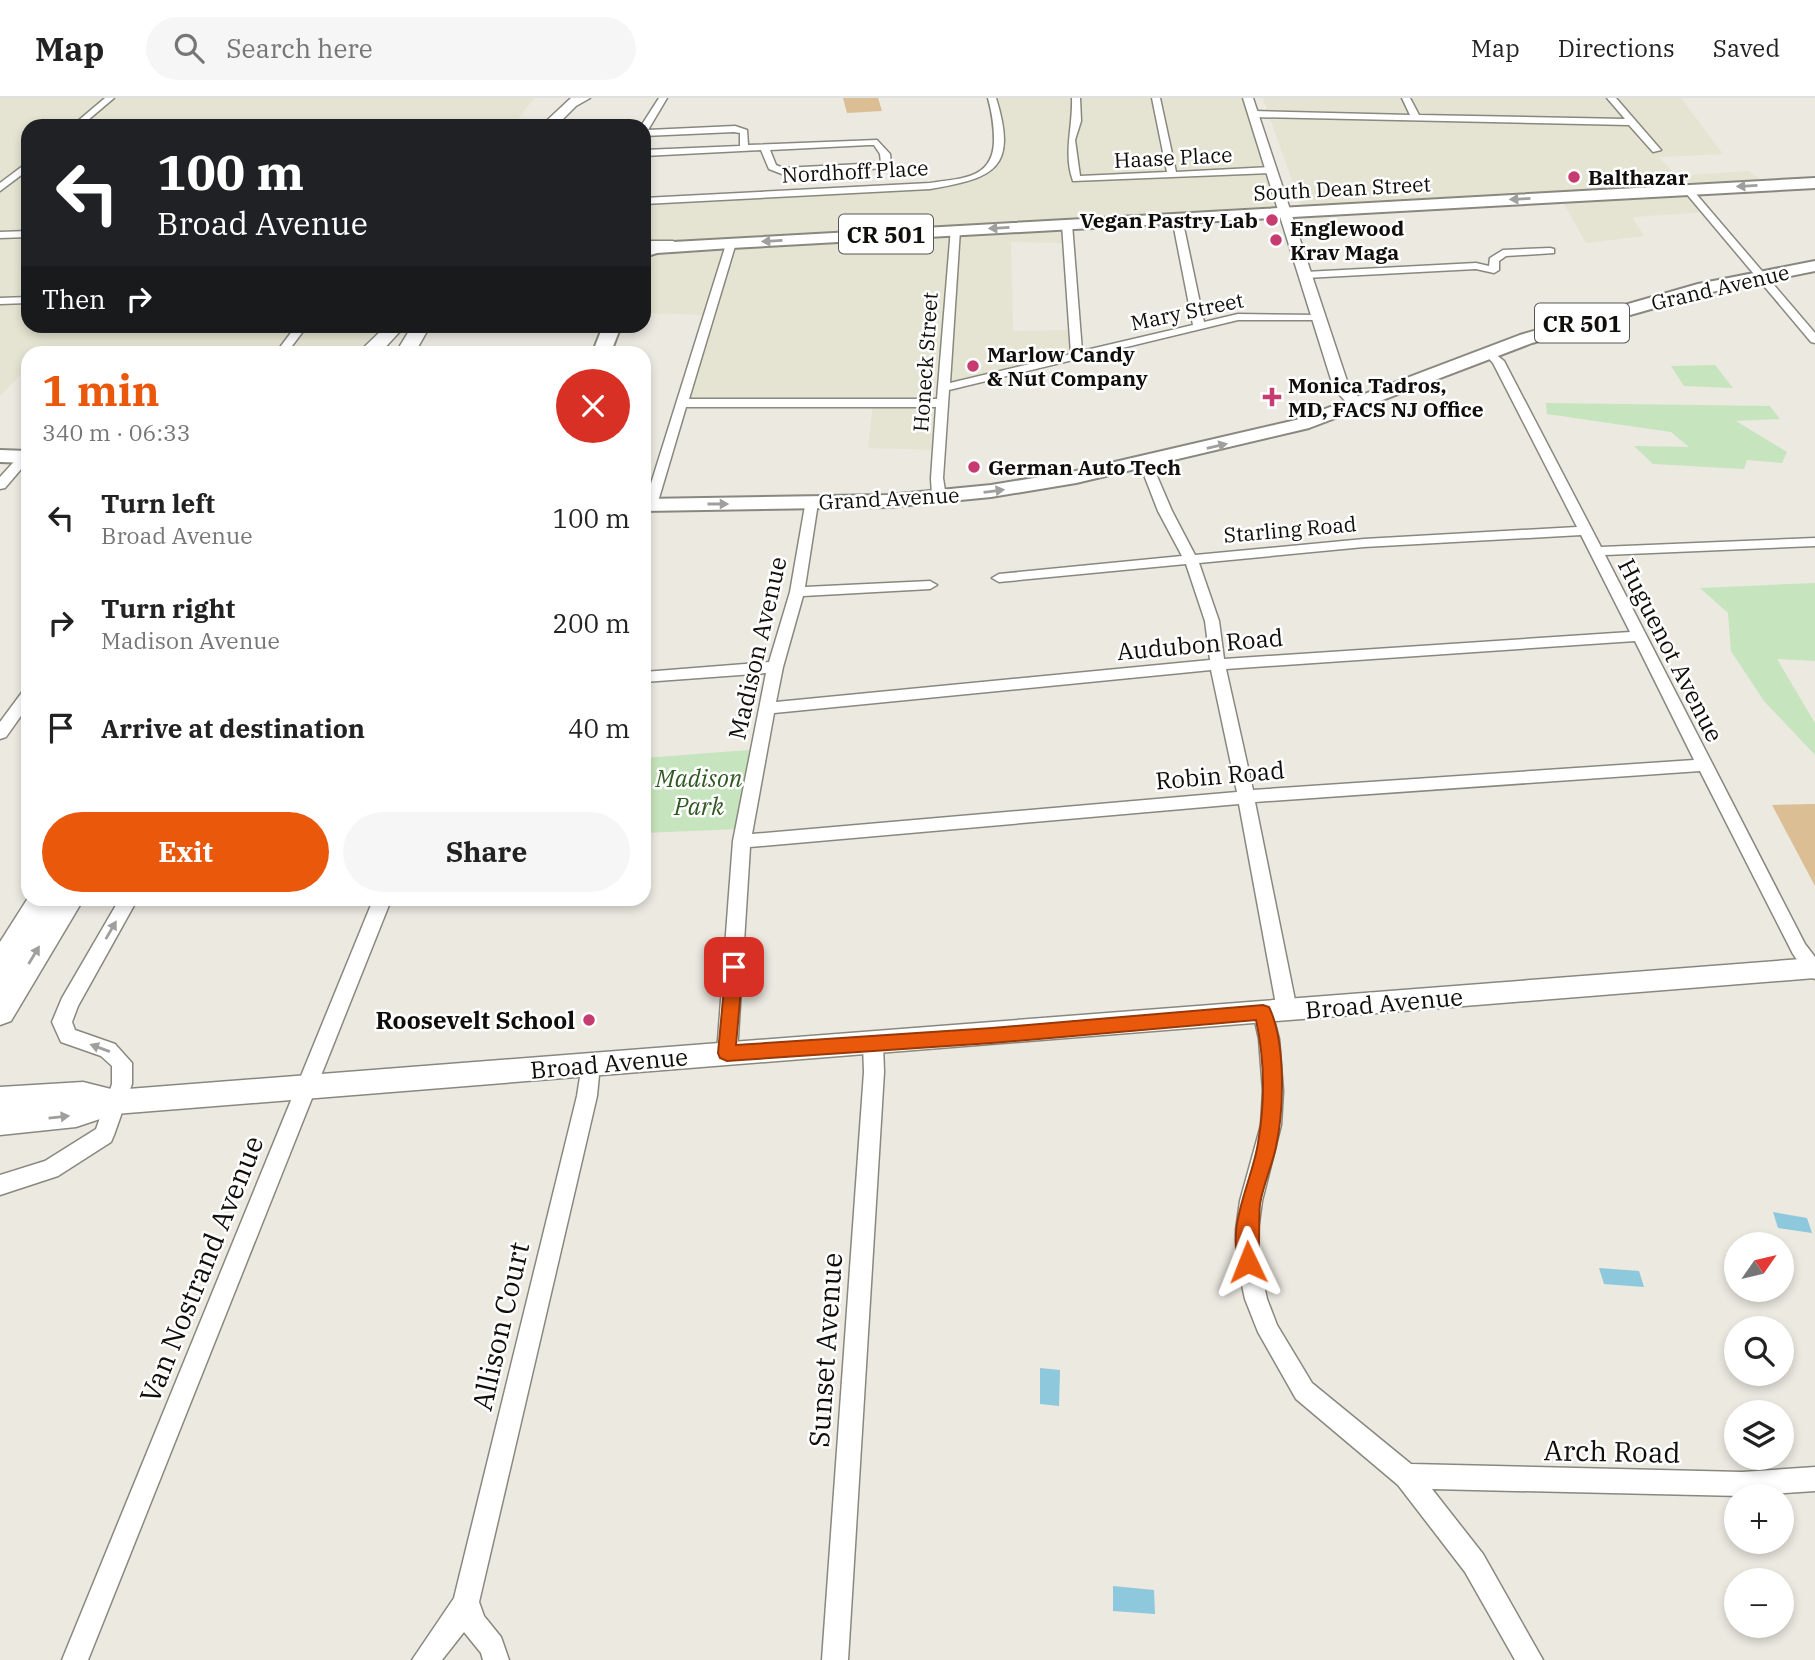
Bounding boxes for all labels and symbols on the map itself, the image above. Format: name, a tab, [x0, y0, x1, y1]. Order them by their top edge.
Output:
street label: Haase Place	[1113, 140, 1233, 174]
street label: Nordhoff Place	[781, 153, 929, 189]
place label: Balthazar	[1588, 163, 1689, 191]
street label: South Dean Street	[1253, 169, 1431, 207]
marker: Balthazar	[1566, 169, 1582, 185]
one-way arrow	[1736, 181, 1758, 192]
one-way arrow	[1508, 194, 1530, 205]
place label: Vegan Pastry Lab	[1080, 206, 1258, 234]
marker: Vegan Pastry Lab	[1264, 212, 1280, 228]
road number: CR 501	[839, 214, 933, 253]
place label: Englewood Krav Maga	[1290, 214, 1404, 266]
one-way arrow	[988, 223, 1010, 234]
marker: Englewood Krav Maga	[1268, 232, 1284, 248]
one-way arrow	[761, 235, 783, 246]
street label: Grand Avenue	[1648, 258, 1792, 316]
street label: Mary Street	[1128, 285, 1246, 337]
street label: Honeck Street	[906, 291, 944, 433]
road number: CR 501	[1535, 304, 1629, 342]
place label: Marlow Candy & Nut Company	[987, 340, 1148, 392]
marker: Marlow Candy & Nut Company	[965, 358, 981, 374]
place label: Monica Tadros, MD, FACS NJ Office	[1288, 371, 1484, 423]
marker: Monica Tadros, MD, FACS NJ Office	[1262, 387, 1282, 407]
one-way arrow	[1206, 440, 1228, 451]
place label: German Auto Tech	[988, 453, 1182, 481]
marker: German Auto Tech	[966, 459, 982, 475]
street label: Grand Avenue	[818, 480, 960, 516]
one-way arrow	[983, 485, 1005, 496]
one-way arrow	[707, 498, 729, 510]
street label: Starling Road	[1222, 509, 1358, 549]
street label: Madison Avenue	[720, 553, 794, 743]
street label: Huguenot Avenue	[1611, 553, 1731, 747]
street label: Audubon Road	[1116, 621, 1284, 667]
street label: Robin Road	[1154, 753, 1286, 797]
park label: Madison Park	[655, 762, 743, 822]
one-way arrow	[105, 921, 117, 940]
pin	[704, 937, 764, 997]
one-way arrow	[28, 946, 40, 965]
street label: Broad Avenue	[1304, 980, 1464, 1026]
place label: Roosevelt School	[376, 1004, 575, 1036]
marker: Roosevelt School	[581, 1012, 597, 1028]
street label: Broad Avenue	[529, 1040, 689, 1086]
one-way arrow	[89, 1042, 110, 1053]
one-way arrow	[48, 1111, 70, 1122]
street label: Van Nostrand Avenue	[131, 1130, 271, 1408]
position arrow	[1211, 1225, 1285, 1299]
north arrow	[1724, 1232, 1794, 1302]
street label: Allison Court	[463, 1238, 537, 1414]
street label: Sunset Avenue	[800, 1251, 850, 1449]
street label: Arch Road	[1543, 1431, 1681, 1471]

